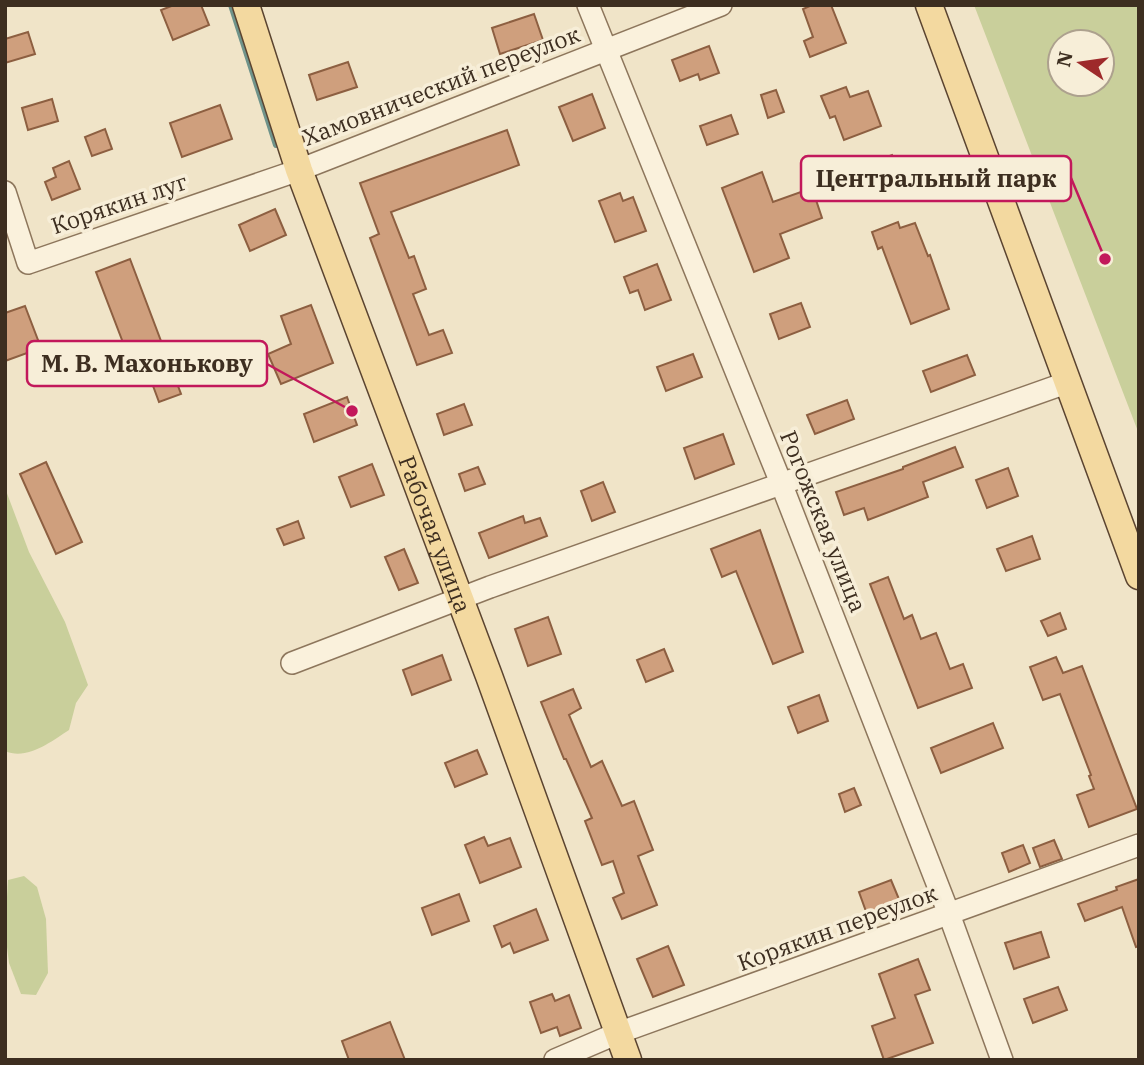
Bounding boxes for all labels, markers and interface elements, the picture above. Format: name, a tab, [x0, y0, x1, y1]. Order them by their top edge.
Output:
street label: Хамовнический переулок	[298, 18, 584, 152]
north arrow	[1046, 28, 1116, 98]
text: N	[1051, 49, 1078, 69]
callout: Центральный парк	[801, 156, 1071, 201]
text: Центральный парк	[815, 162, 1057, 194]
street label: Корякин луг	[47, 166, 191, 240]
callout: М. В. Махонькову	[27, 341, 267, 386]
text: М. В. Махонькову	[41, 347, 253, 379]
street label: Рогожская улица	[774, 426, 874, 616]
street label: Рабочая улица	[392, 451, 479, 617]
street label: Корякин переулок	[733, 877, 941, 977]

